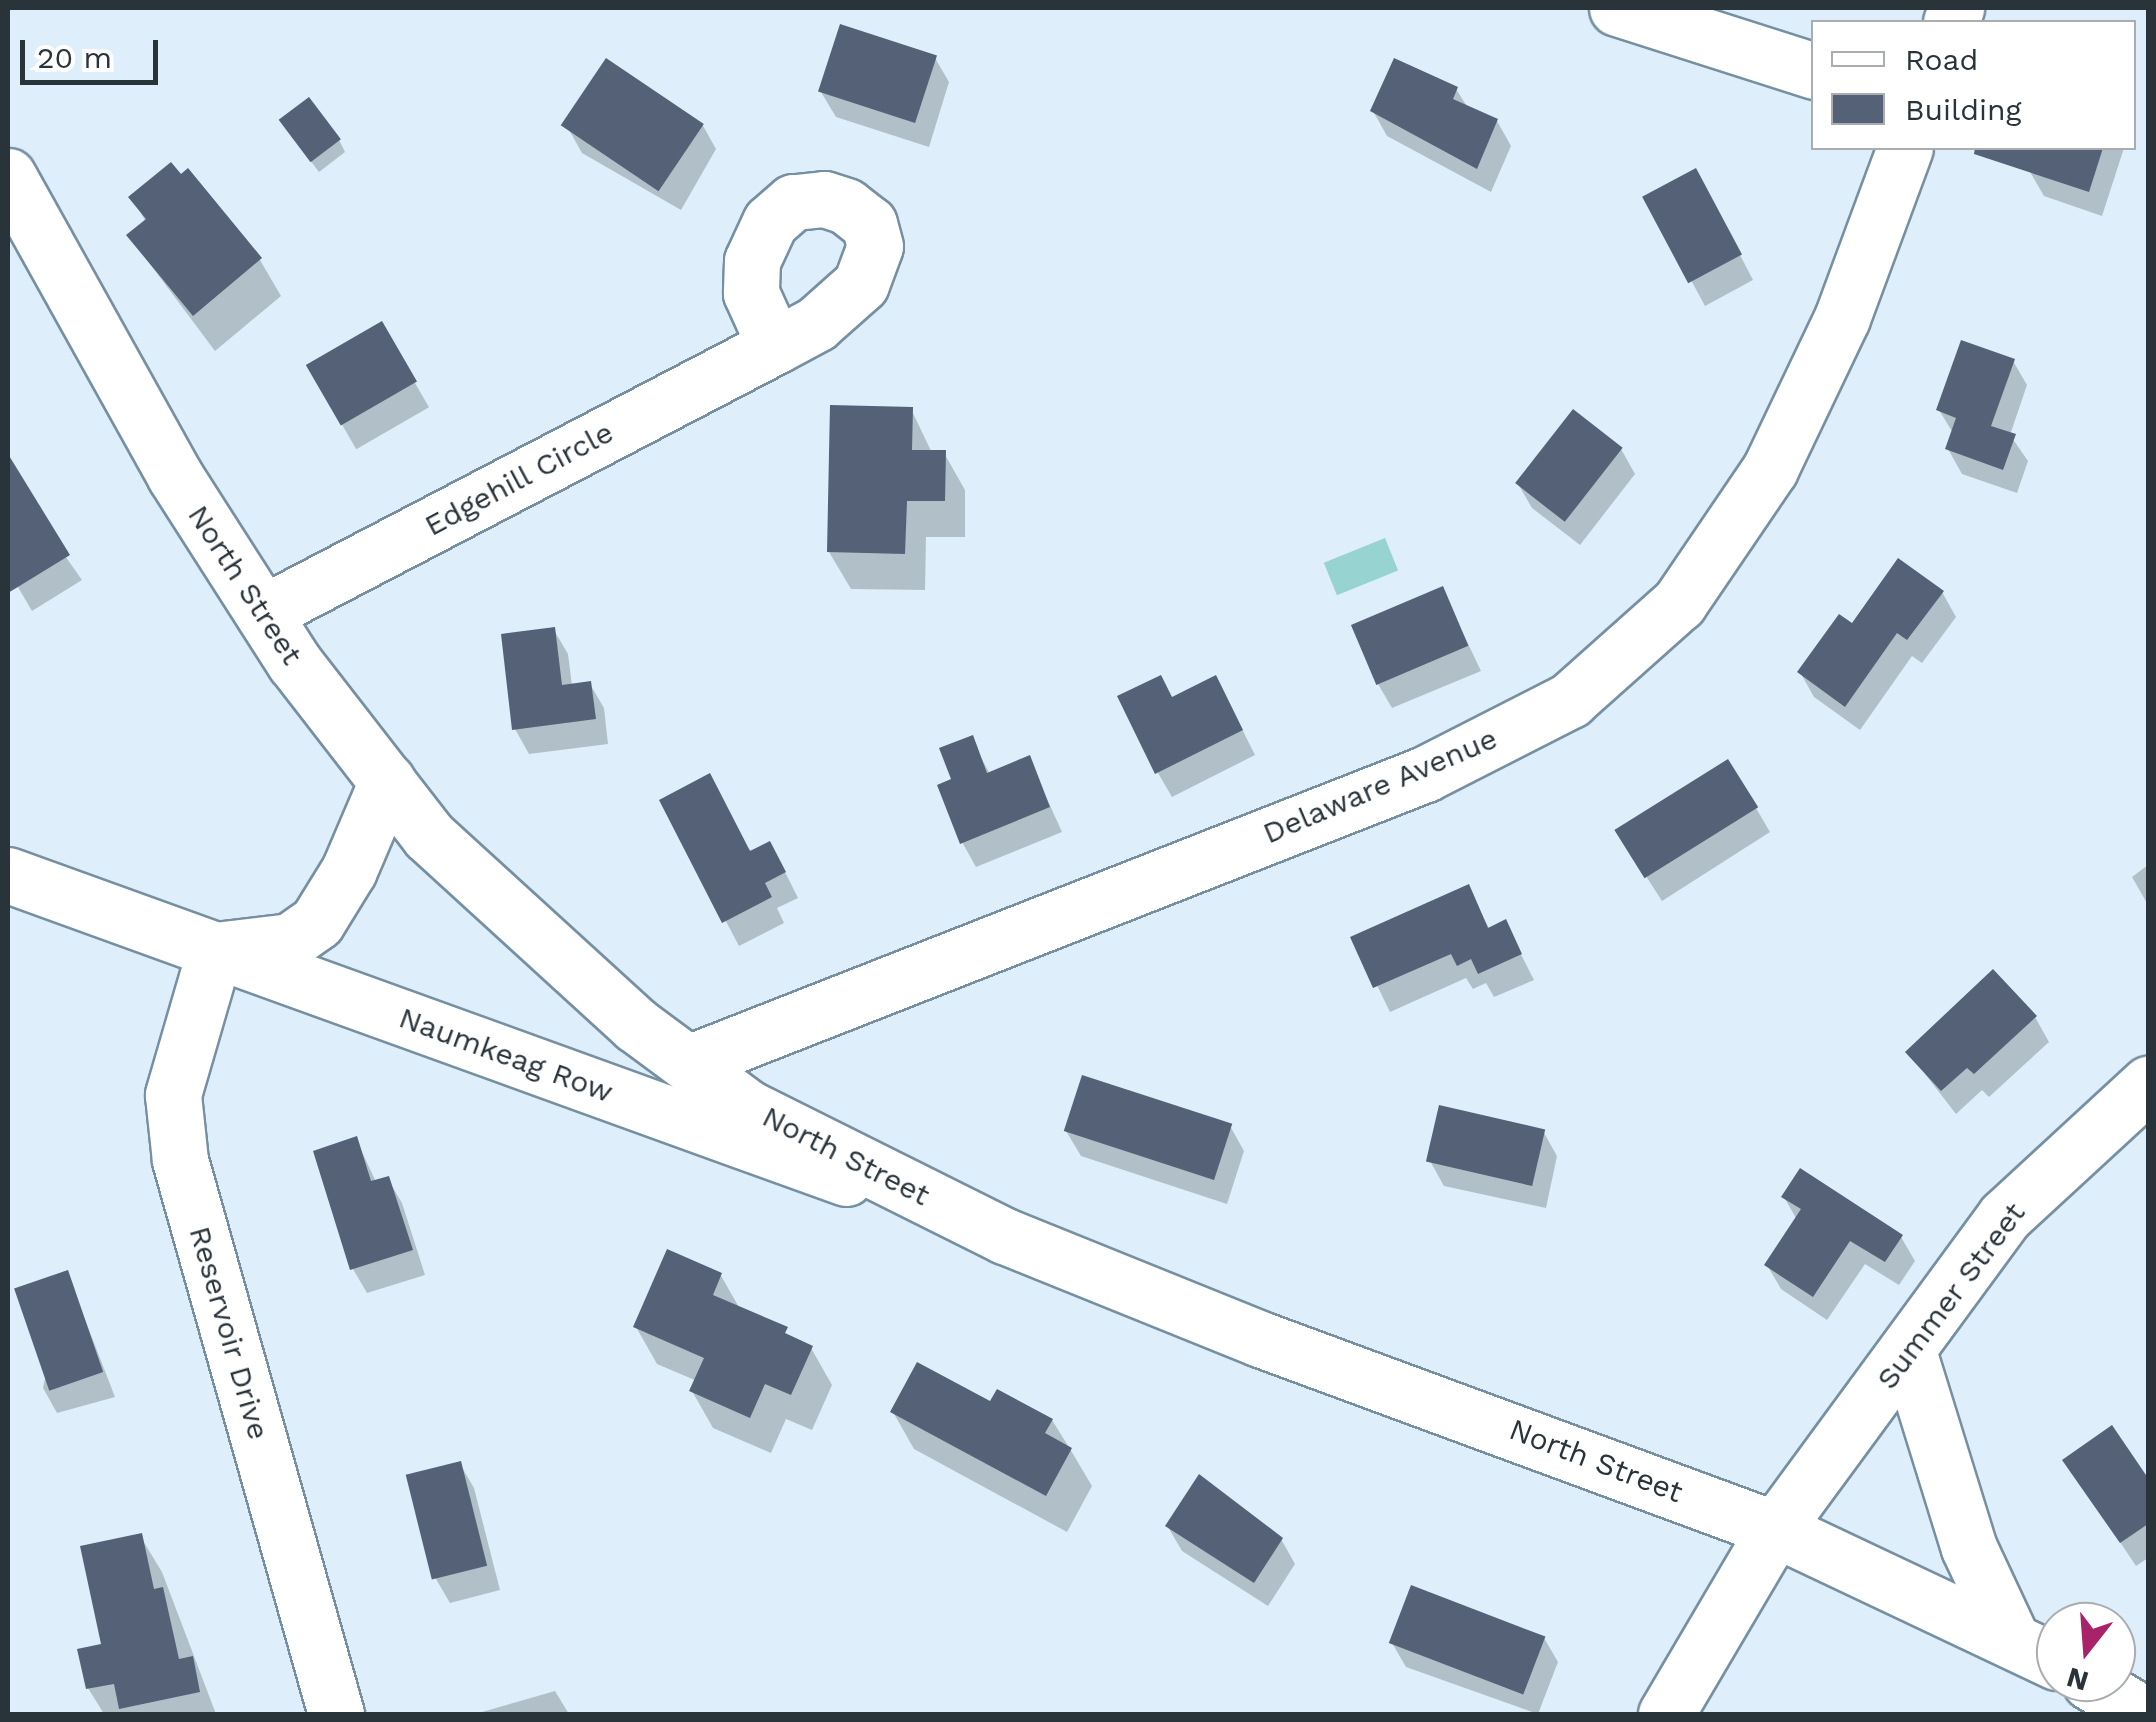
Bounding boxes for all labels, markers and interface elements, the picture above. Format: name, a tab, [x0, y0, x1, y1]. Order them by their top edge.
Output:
scale bar	[25, 20, 162, 82]
legend	[1811, 20, 2136, 150]
text: 20 m	[37, 40, 112, 75]
text: Road	[1905, 42, 1978, 77]
text: Building	[1905, 92, 2022, 127]
street label: Edgehill Circle	[418, 414, 620, 544]
street label: North Street	[180, 499, 310, 671]
street label: Delaware Avenue	[1257, 720, 1503, 852]
street label: Naumkeag Row	[394, 1000, 618, 1110]
street label: North Street	[756, 1098, 936, 1214]
street label: Summer Street	[1869, 1195, 2033, 1397]
street label: Reservoir Drive	[181, 1222, 277, 1444]
street label: North Street	[1504, 1411, 1688, 1511]
north arrow	[2036, 1602, 2136, 1702]
text: N	[2063, 1660, 2092, 1698]

